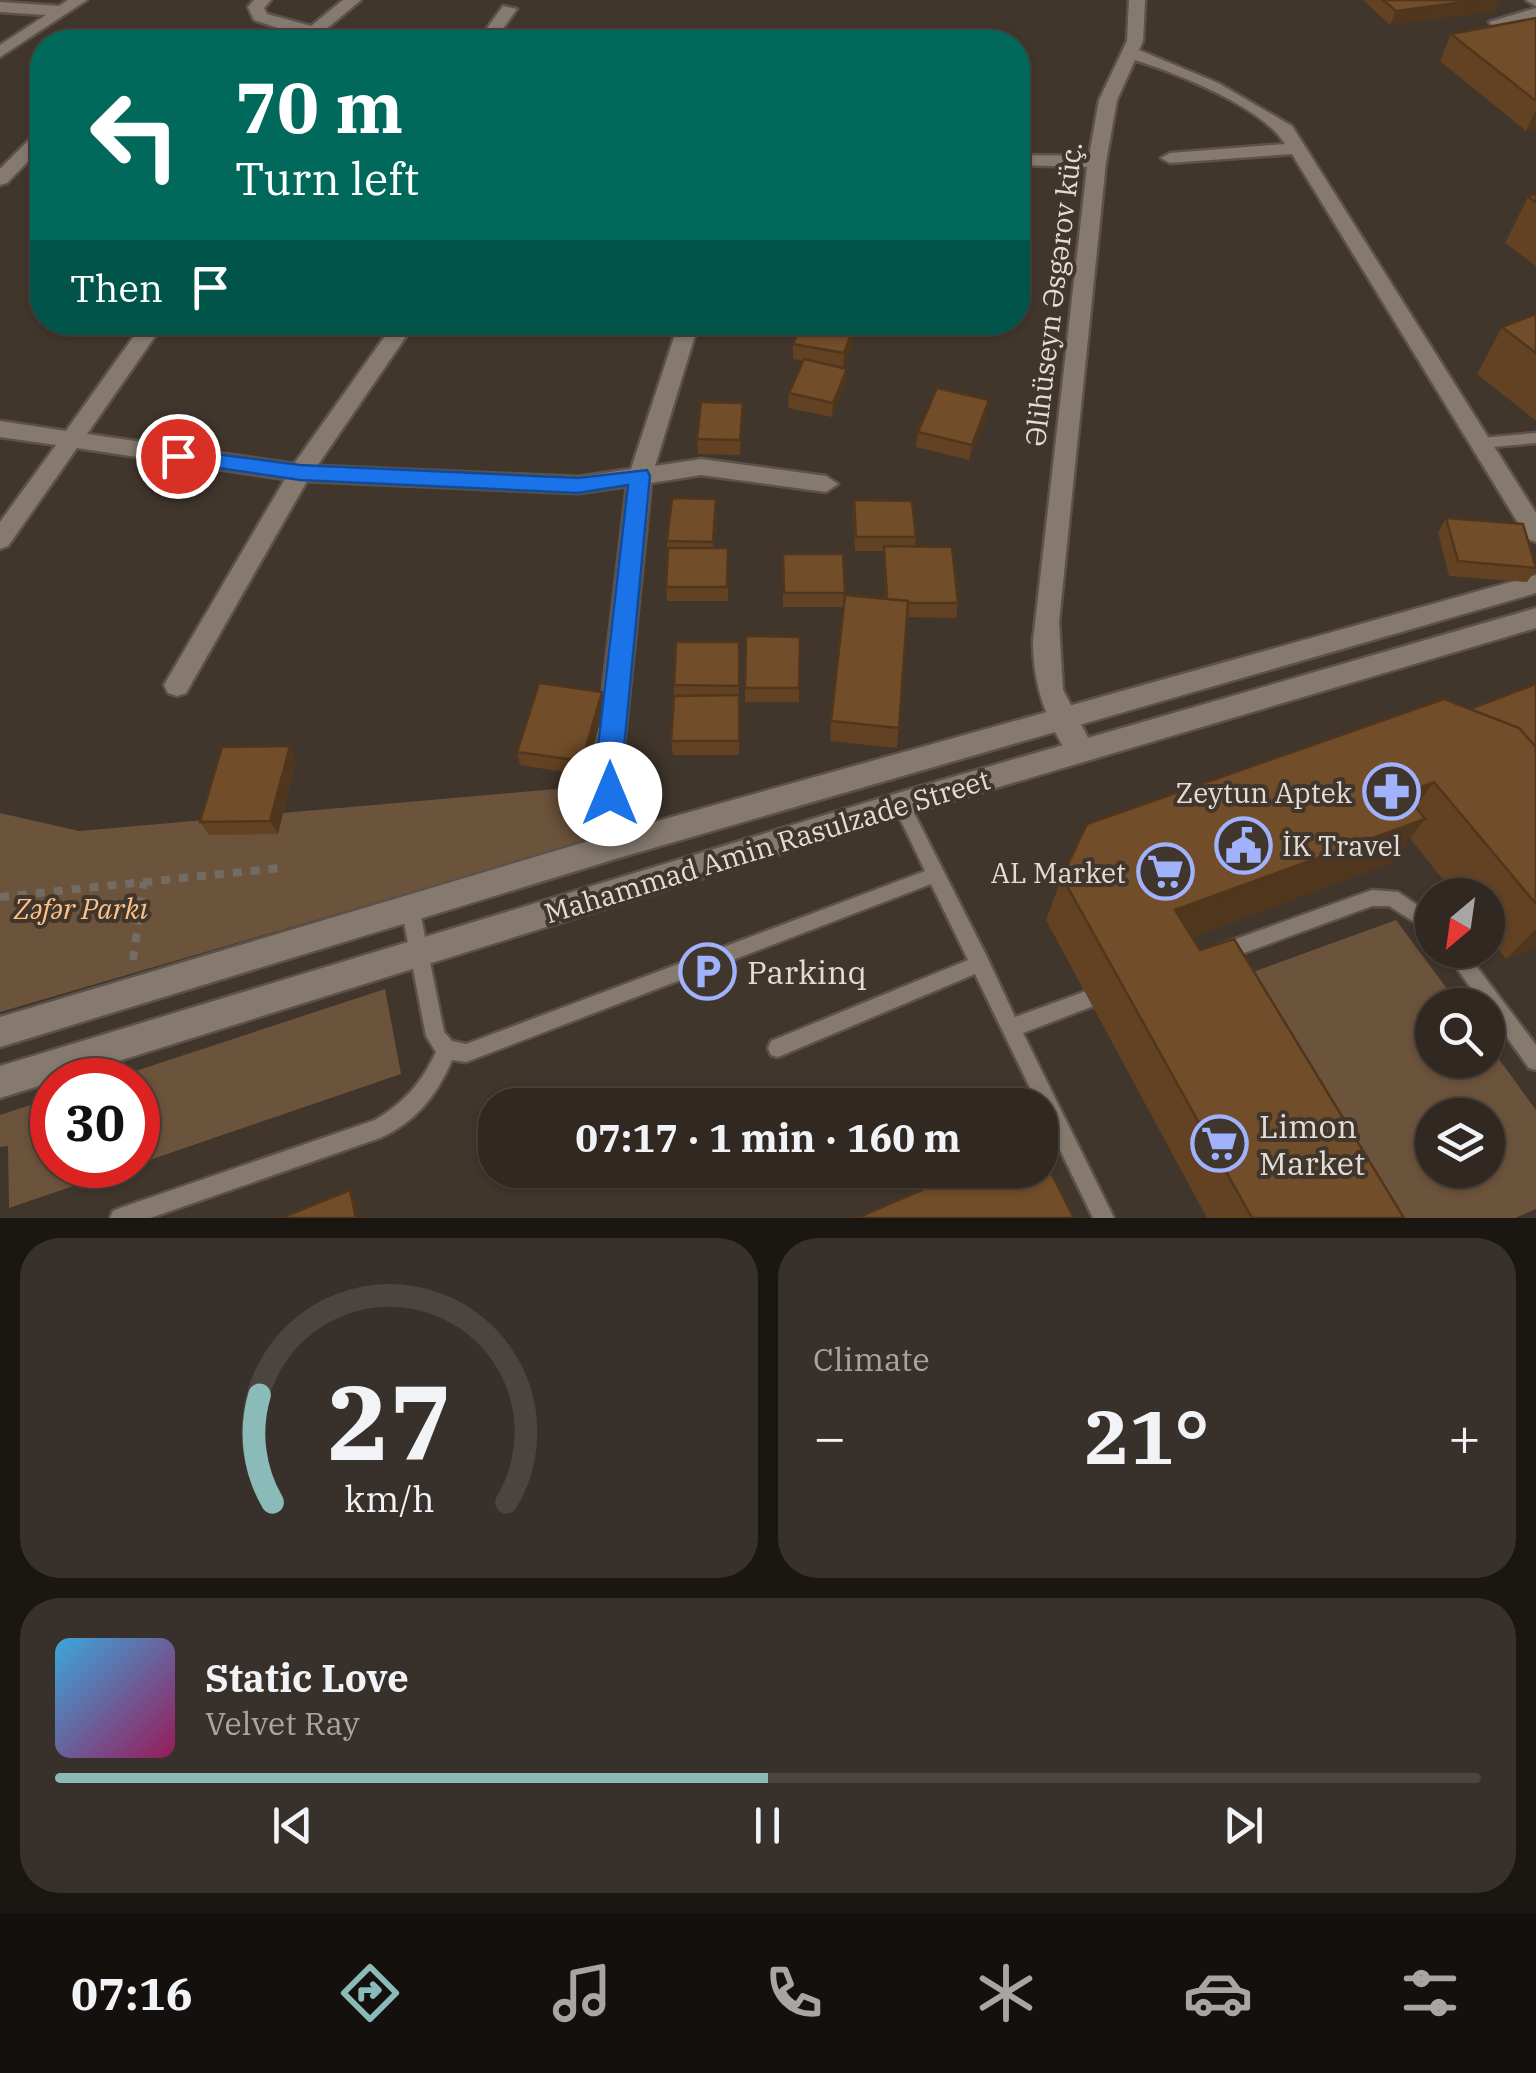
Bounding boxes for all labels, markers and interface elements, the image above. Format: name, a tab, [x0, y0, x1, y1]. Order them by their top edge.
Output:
text: 70 m	[235, 61, 403, 152]
icon: left	[70, 70, 200, 200]
street label: Əlihüseyn Əsgərov küç.	[1016, 140, 1090, 448]
text: Turn left	[235, 149, 419, 207]
icon: arrive	[183, 260, 238, 315]
text: Then	[70, 263, 163, 312]
pin	[136, 414, 221, 499]
icon: arrive	[151, 429, 206, 484]
position arrow	[558, 742, 662, 846]
street label: Mahammad Amin Rasulzade Street	[540, 760, 994, 932]
pharmacy icon: Zeytun Aptek	[1361, 762, 1421, 822]
place label: Zeytun Aptek	[1176, 774, 1353, 811]
public building icon: İK Travel	[1213, 815, 1273, 875]
place label: İK Travel	[1282, 827, 1401, 864]
supermarket icon: AL Market	[1135, 842, 1195, 902]
place label: AL Market	[991, 854, 1126, 891]
north arrow	[1415, 878, 1505, 968]
map controls	[1415, 878, 1505, 1188]
park label: Zəfər Parkı	[13, 890, 148, 927]
parking icon: Parkinq	[678, 942, 738, 1002]
place label: Parkinq	[747, 951, 867, 993]
button: search	[1415, 988, 1505, 1078]
speed limit sign: 30	[30, 1058, 160, 1188]
button: layers	[1415, 1098, 1505, 1188]
place label: Limon Market	[1259, 1105, 1365, 1184]
text: 07:17 · 1 min · 160 m	[575, 1113, 961, 1162]
supermarket icon: Limon Market	[1190, 1114, 1250, 1174]
text: Climate	[813, 1338, 930, 1380]
text: 27	[327, 1353, 451, 1489]
text: 21°	[1084, 1387, 1210, 1485]
text: −	[813, 1401, 846, 1472]
text: +	[1448, 1401, 1481, 1472]
text: km/h	[344, 1475, 434, 1522]
text: Static Love	[205, 1653, 409, 1702]
text: Velvet Ray	[205, 1702, 360, 1744]
icon: previous	[265, 1798, 320, 1853]
icon: pause	[740, 1798, 795, 1853]
icon: next	[1216, 1798, 1271, 1853]
icon: directions	[335, 1958, 405, 2028]
icon: music	[547, 1958, 617, 2028]
icon: phone	[759, 1958, 829, 2028]
icon: climate	[971, 1958, 1041, 2028]
icon: car	[1183, 1958, 1253, 2028]
icon: filters	[1395, 1958, 1465, 2028]
text: 07:16	[71, 1964, 193, 2022]

